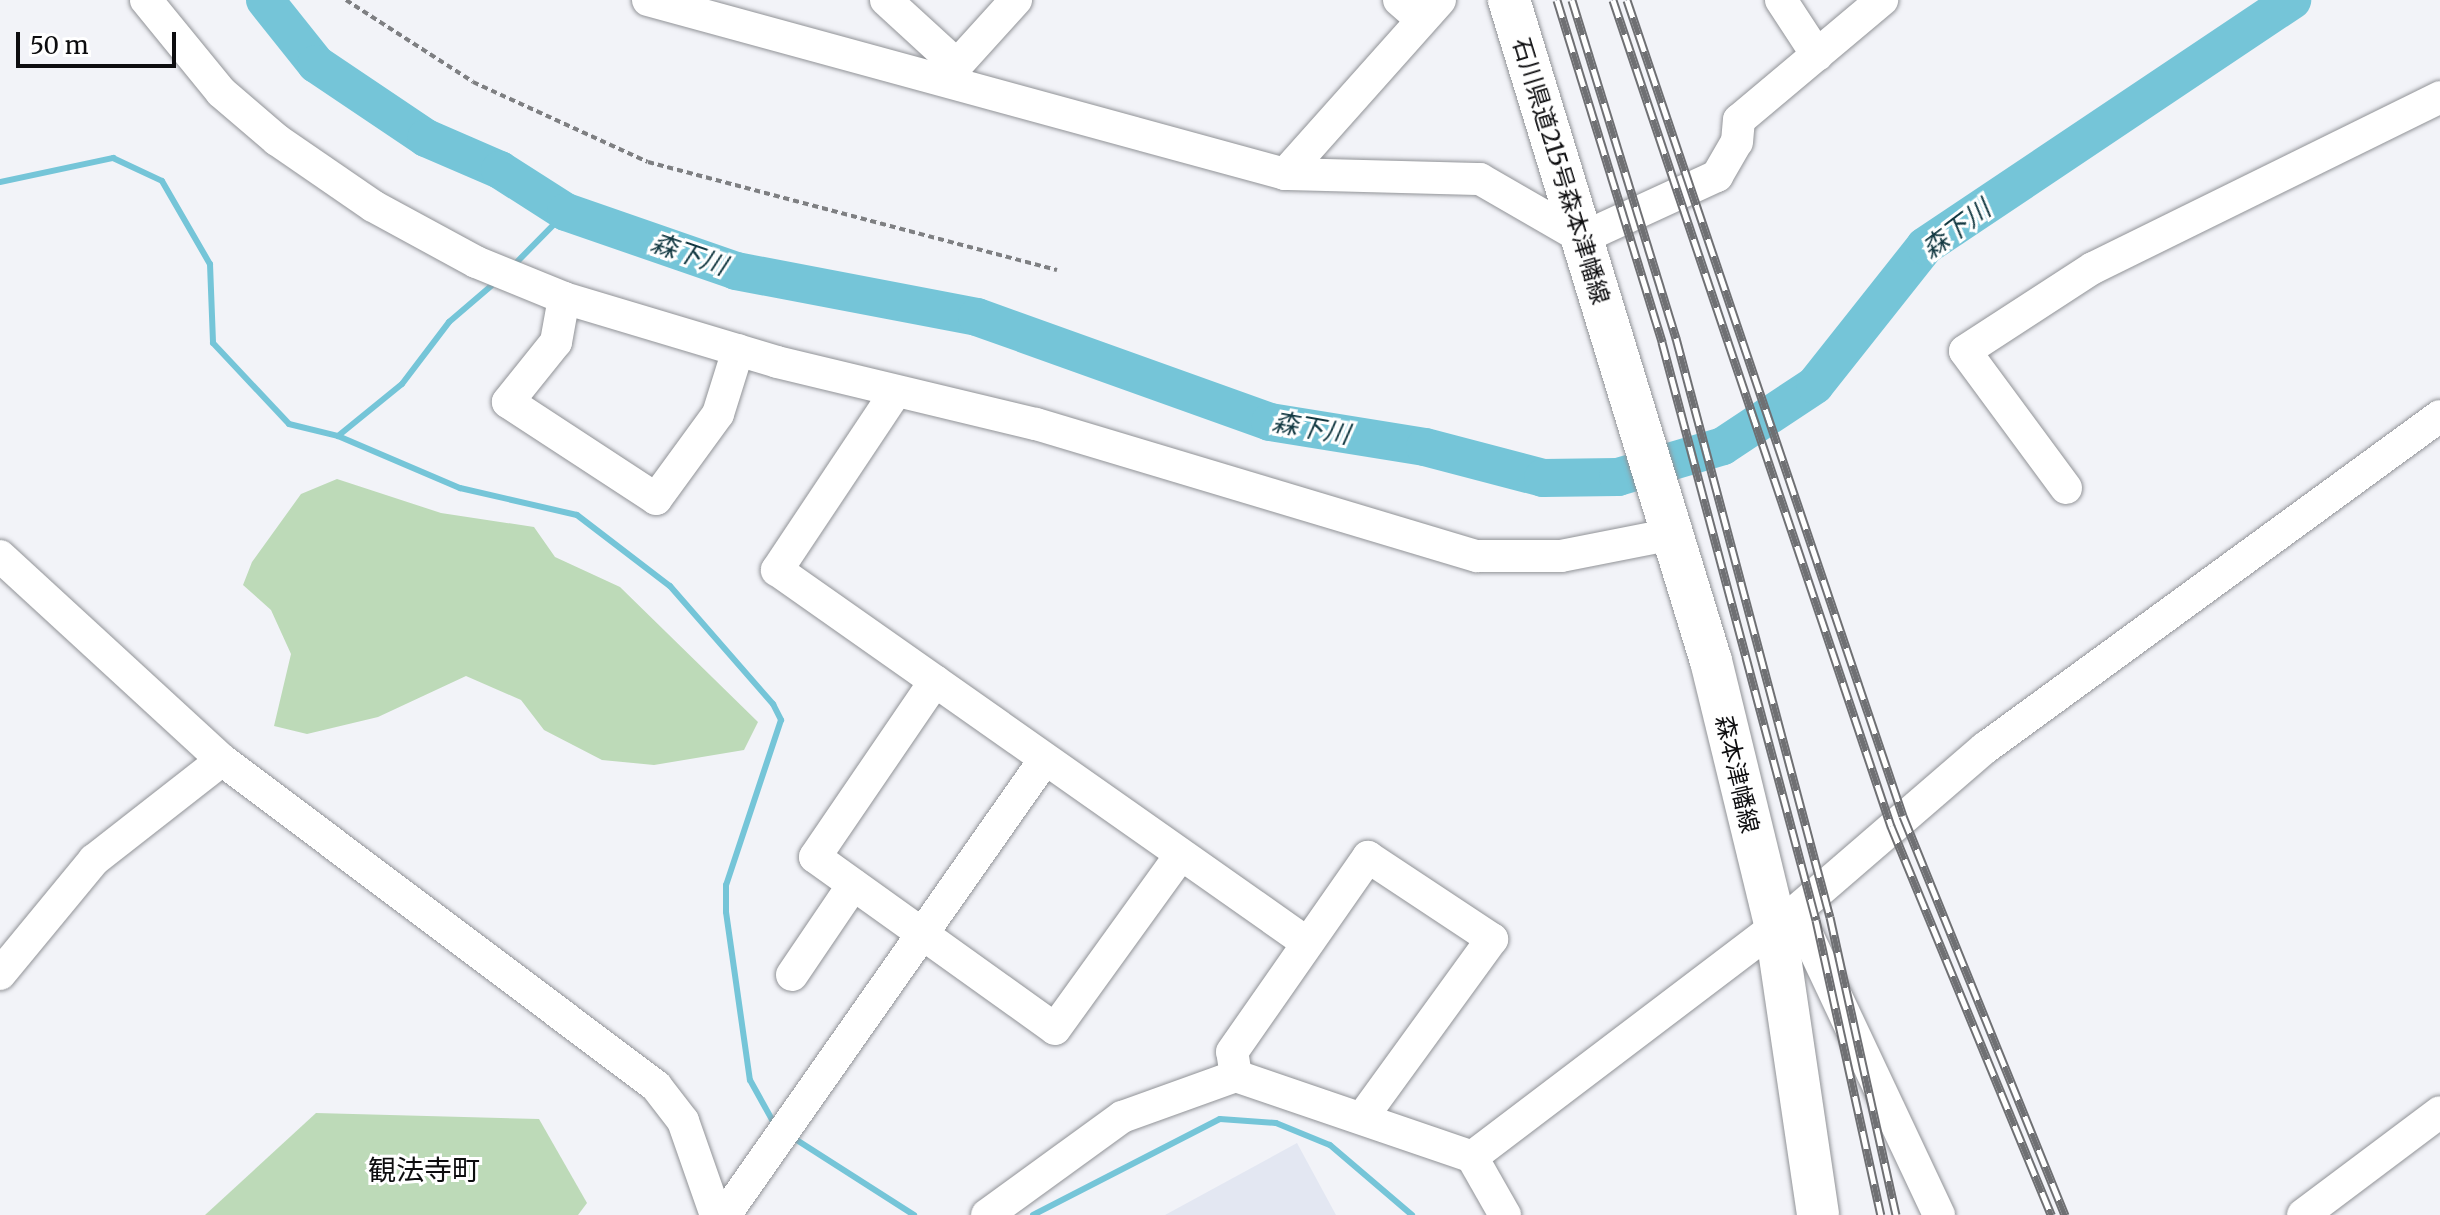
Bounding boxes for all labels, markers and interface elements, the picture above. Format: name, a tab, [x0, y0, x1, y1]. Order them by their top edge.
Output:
scale bar	[20, 16, 180, 66]
text: 50 m	[30, 30, 89, 61]
street label: 石川県道215号森本津幡線	[1507, 34, 1615, 308]
water label: 森下川	[1915, 193, 1997, 265]
water label: 森下川	[647, 227, 731, 281]
water label: 森下川	[1270, 406, 1352, 450]
street label: 森本津幡線	[1709, 712, 1765, 836]
district label: 観法寺町	[368, 1153, 480, 1187]

